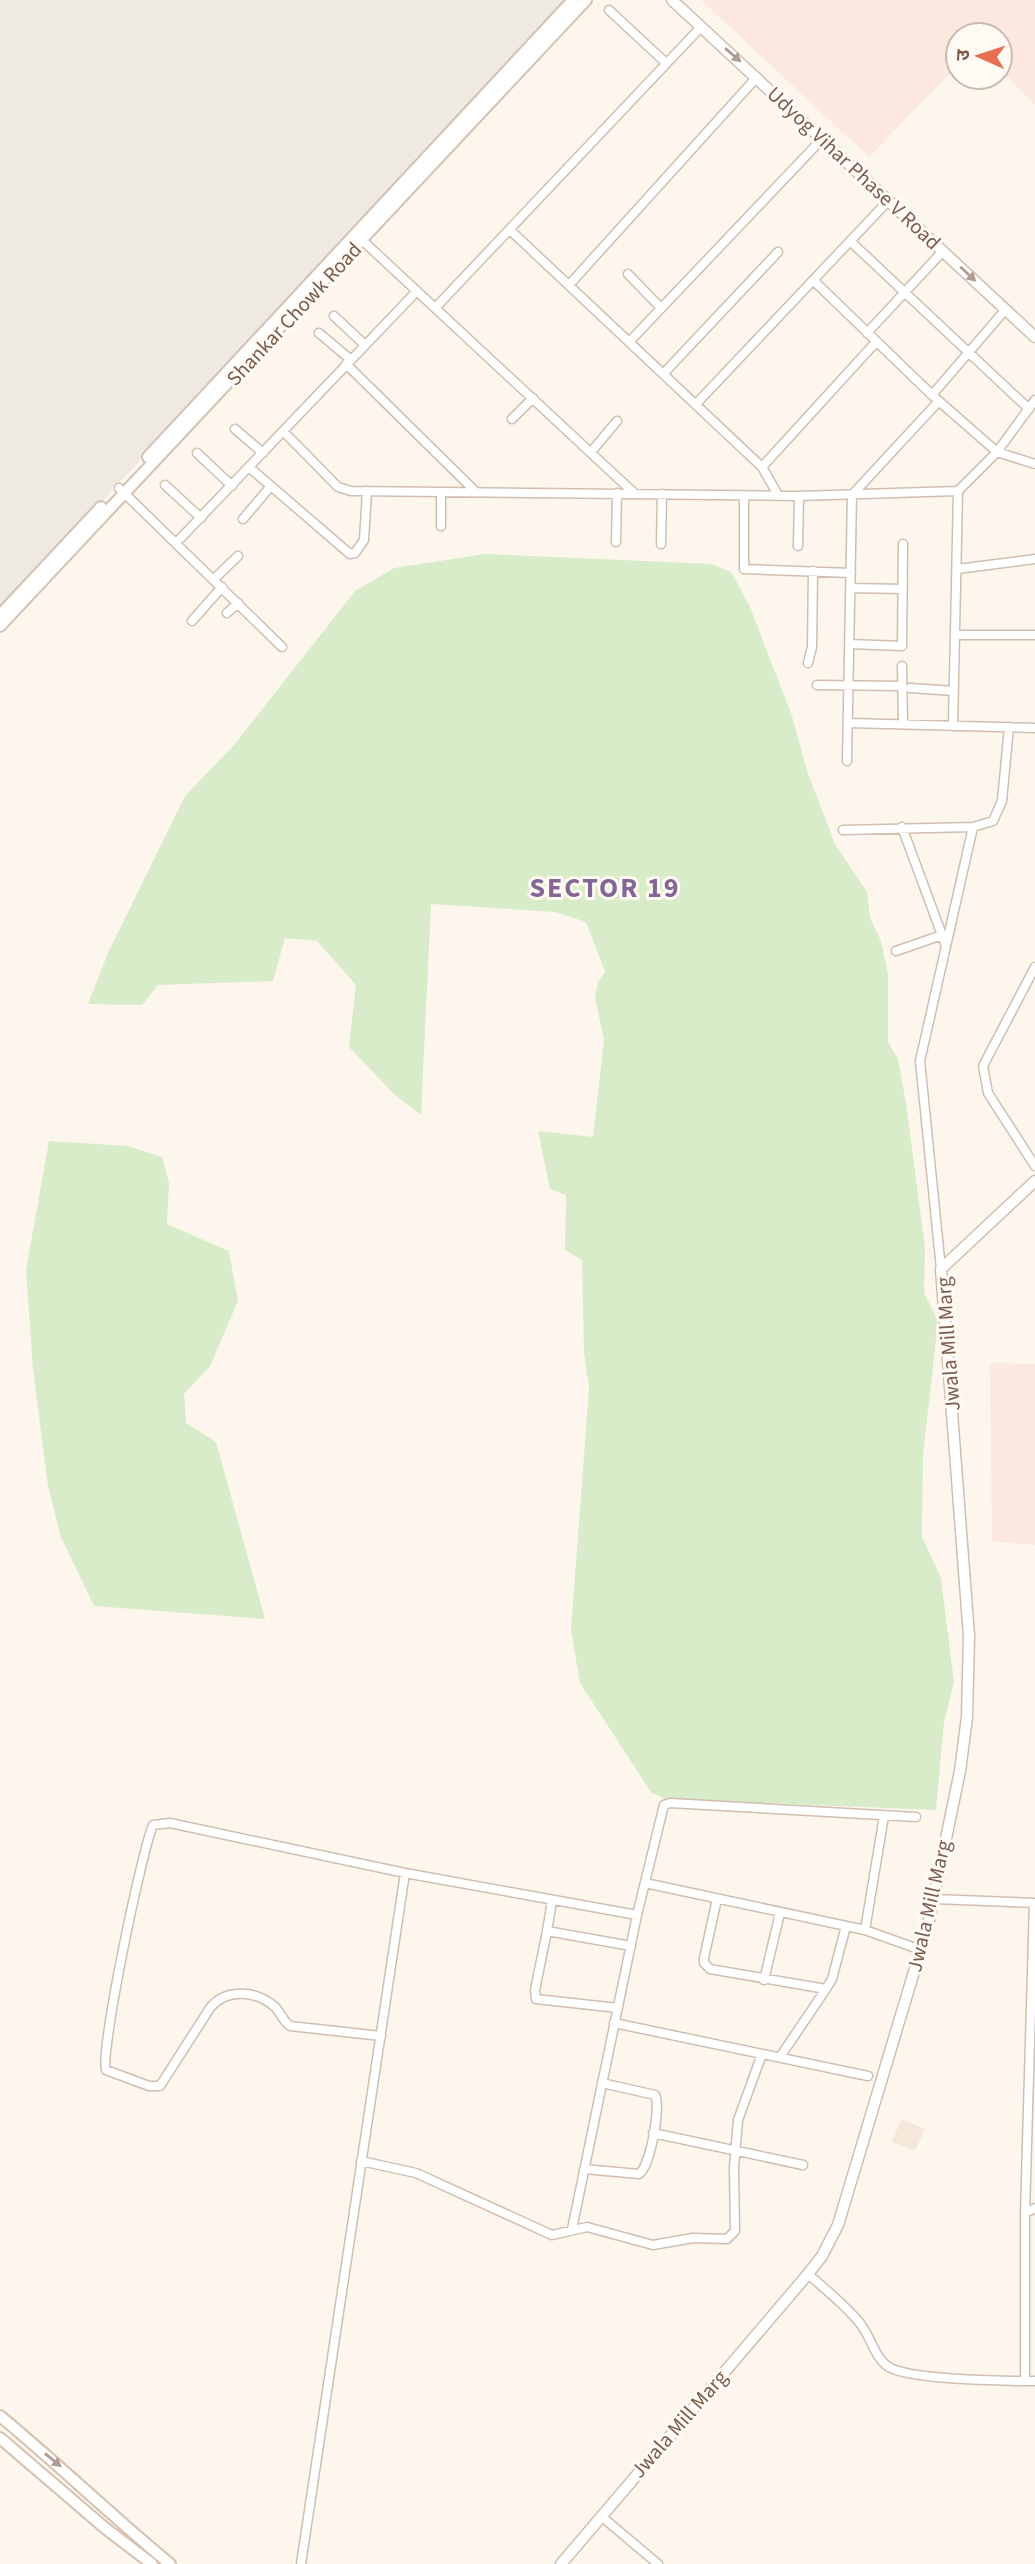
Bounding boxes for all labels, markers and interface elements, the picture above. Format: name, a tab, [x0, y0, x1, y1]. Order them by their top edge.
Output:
north arrow	[944, 21, 1014, 91]
one-way arrow	[724, 47, 742, 63]
text: उ	[950, 48, 977, 61]
street label: Udyog Vihar Phase V Road	[760, 79, 948, 257]
street label: Shankar Chowk Road	[219, 236, 369, 392]
one-way arrow	[959, 266, 976, 282]
district label: SECTOR 19	[529, 868, 681, 908]
street label: Jwala Mill Marg	[928, 1275, 968, 1412]
street label: Jwala Mill Marg	[899, 1837, 959, 1975]
street label: Jwala Mill Marg	[624, 2363, 735, 2485]
one-way arrow	[43, 2452, 61, 2467]

